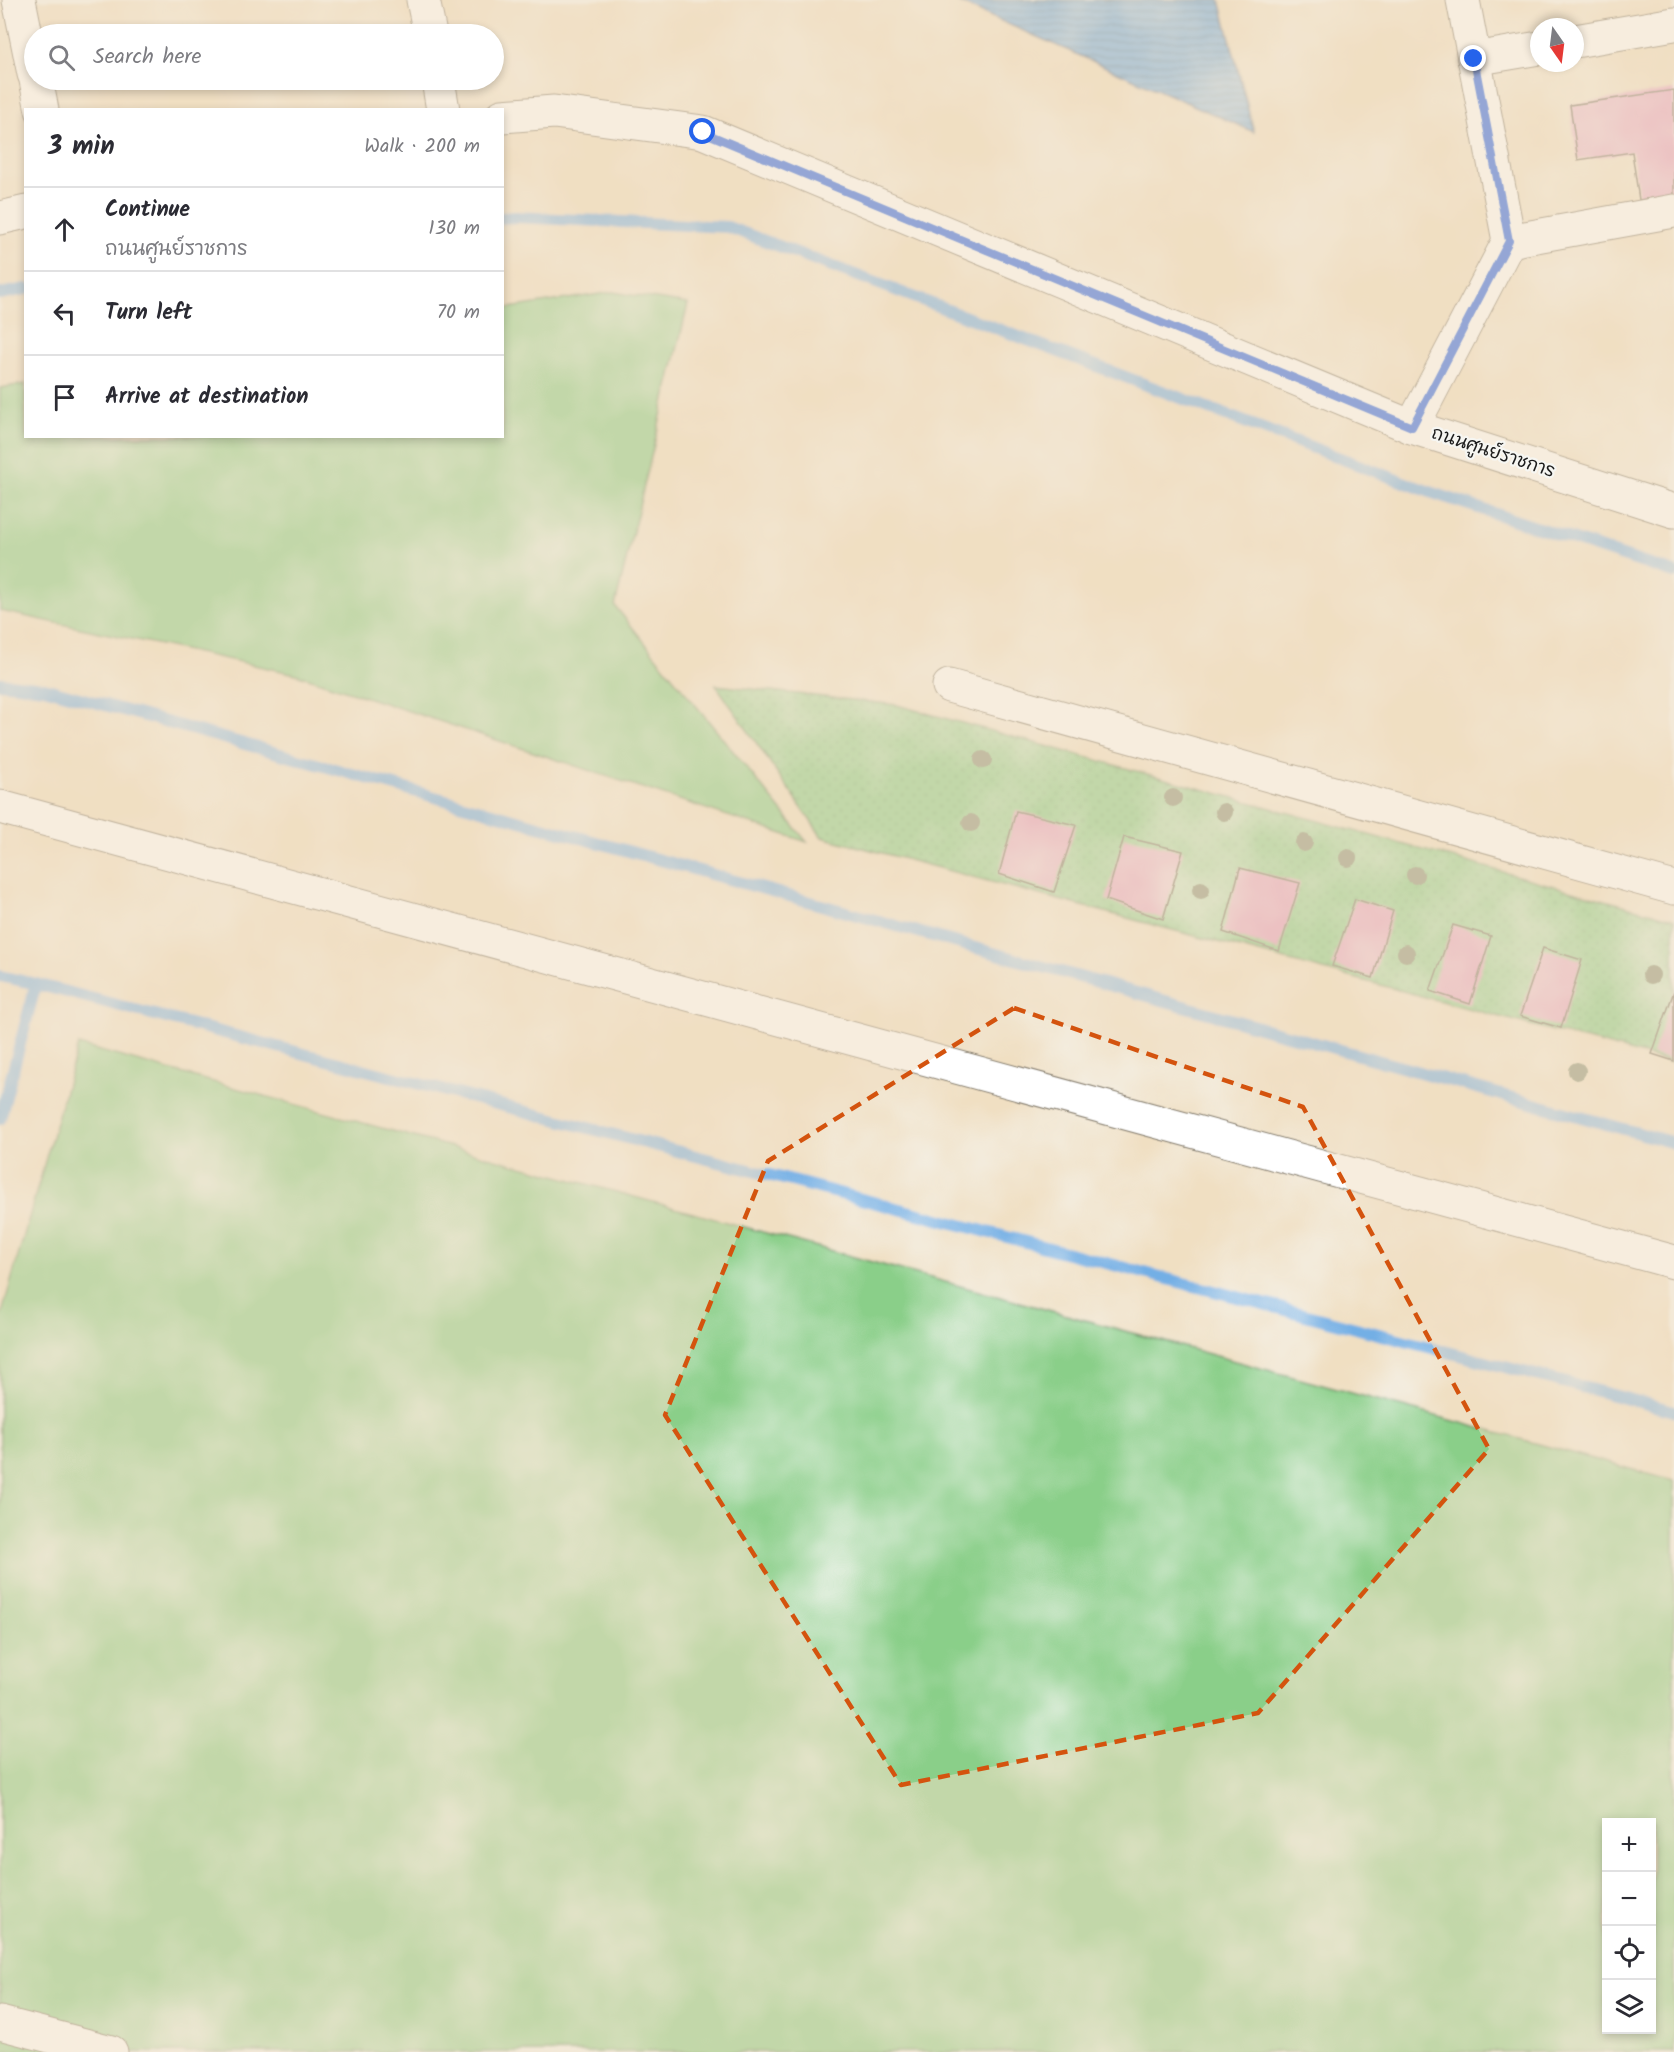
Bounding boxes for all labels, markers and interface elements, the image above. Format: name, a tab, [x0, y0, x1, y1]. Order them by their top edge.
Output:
north arrow	[1530, 18, 1584, 72]
search box	[24, 24, 504, 90]
text: Search here	[93, 40, 201, 75]
icon: search	[45, 41, 78, 74]
route end	[1460, 45, 1486, 71]
route start	[689, 118, 715, 144]
text: 3 min	[48, 126, 115, 168]
text: Walk · 200 m	[364, 131, 480, 163]
text: Continue	[105, 193, 190, 228]
icon: ahead	[48, 213, 81, 246]
text: 130 m	[428, 213, 480, 245]
text: ถนนศูนย์ราชการ	[105, 234, 248, 266]
text: Turn left	[105, 296, 192, 331]
icon: left	[48, 297, 81, 330]
text: 70 m	[437, 297, 480, 329]
text: Arrive at destination	[105, 380, 308, 415]
icon: arrive	[48, 381, 81, 414]
street label: ถนนศูนย์ราชการ	[1428, 419, 1558, 487]
map controls	[1602, 1818, 1656, 2034]
button: +	[1602, 1818, 1656, 1872]
button: −	[1602, 1872, 1656, 1926]
button: locate	[1602, 1926, 1656, 1980]
button: layers	[1602, 1980, 1656, 2034]

